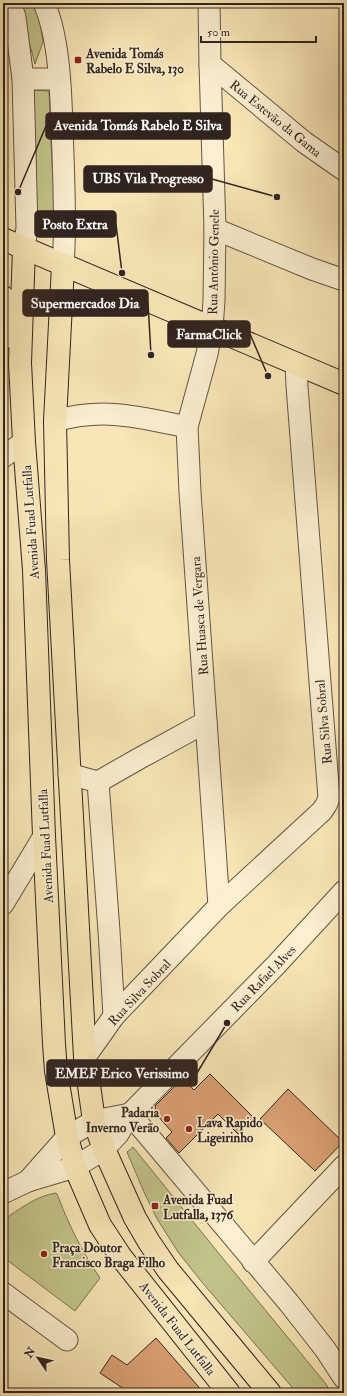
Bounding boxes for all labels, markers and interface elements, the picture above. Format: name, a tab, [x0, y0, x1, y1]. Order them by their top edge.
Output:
scale bar	[201, 18, 316, 44]
text: 50 m	[207, 25, 231, 40]
place label: Avenida Tomás Rabelo E Silva, 130	[85, 46, 184, 77]
marker: Avenida Tomás Rabelo E Silva, 130	[73, 55, 83, 65]
street label: Rua Estevão da Gama	[226, 77, 325, 161]
callout: Avenida Tomás Rabelo E Silva	[46, 113, 230, 139]
text: Avenida Tomás Rabelo E Silva	[53, 117, 223, 134]
callout: UBS Vila Progresso	[84, 166, 212, 192]
text: UBS Vila Progresso	[92, 170, 204, 188]
street label: Rua Antônio Genele	[205, 209, 223, 315]
callout: Posto Extra	[35, 211, 116, 237]
text: Posto Extra	[42, 216, 109, 233]
callout: Supermercados Dia	[23, 290, 148, 316]
text: Supermercados Dia	[31, 295, 141, 313]
callout: FarmaClick	[168, 321, 250, 347]
text: FarmaClick	[176, 326, 242, 343]
street label: Avenida Fuad Lutfalla	[19, 464, 43, 581]
street label: Rua Huasca de Vergara	[188, 555, 212, 676]
street label: Rua Silva Sobral	[312, 678, 336, 765]
street label: Avenida Fuad Lutfalla	[35, 788, 57, 904]
street label: Rua Rafael Alves	[228, 942, 300, 1015]
street label: Rua Silva Sobral	[105, 956, 175, 1029]
callout: EMEF Erico Verissimo	[47, 1060, 197, 1086]
text: EMEF Erico Verissimo	[55, 1065, 189, 1082]
place label: Padaria Inverno Verão	[86, 1105, 160, 1136]
marker: Padaria Inverno Verão	[162, 1114, 172, 1124]
place label: Lava Rapido Ligeirinho	[197, 1115, 263, 1147]
marker: Lava Rapido Ligeirinho	[184, 1124, 194, 1134]
place label: Avenida Fuad Lutfalla, 1376	[162, 1192, 235, 1223]
marker: Avenida Fuad Lutfalla, 1376	[150, 1201, 160, 1211]
place label: Praça Doutor Francisco Braga Filho	[52, 1240, 166, 1272]
marker: Praça Doutor Francisco Braga Filho	[39, 1249, 49, 1259]
street label: Avenida Fuad Lutfalla	[135, 1278, 219, 1379]
north arrow	[18, 1338, 58, 1378]
text: N	[21, 1344, 39, 1361]

